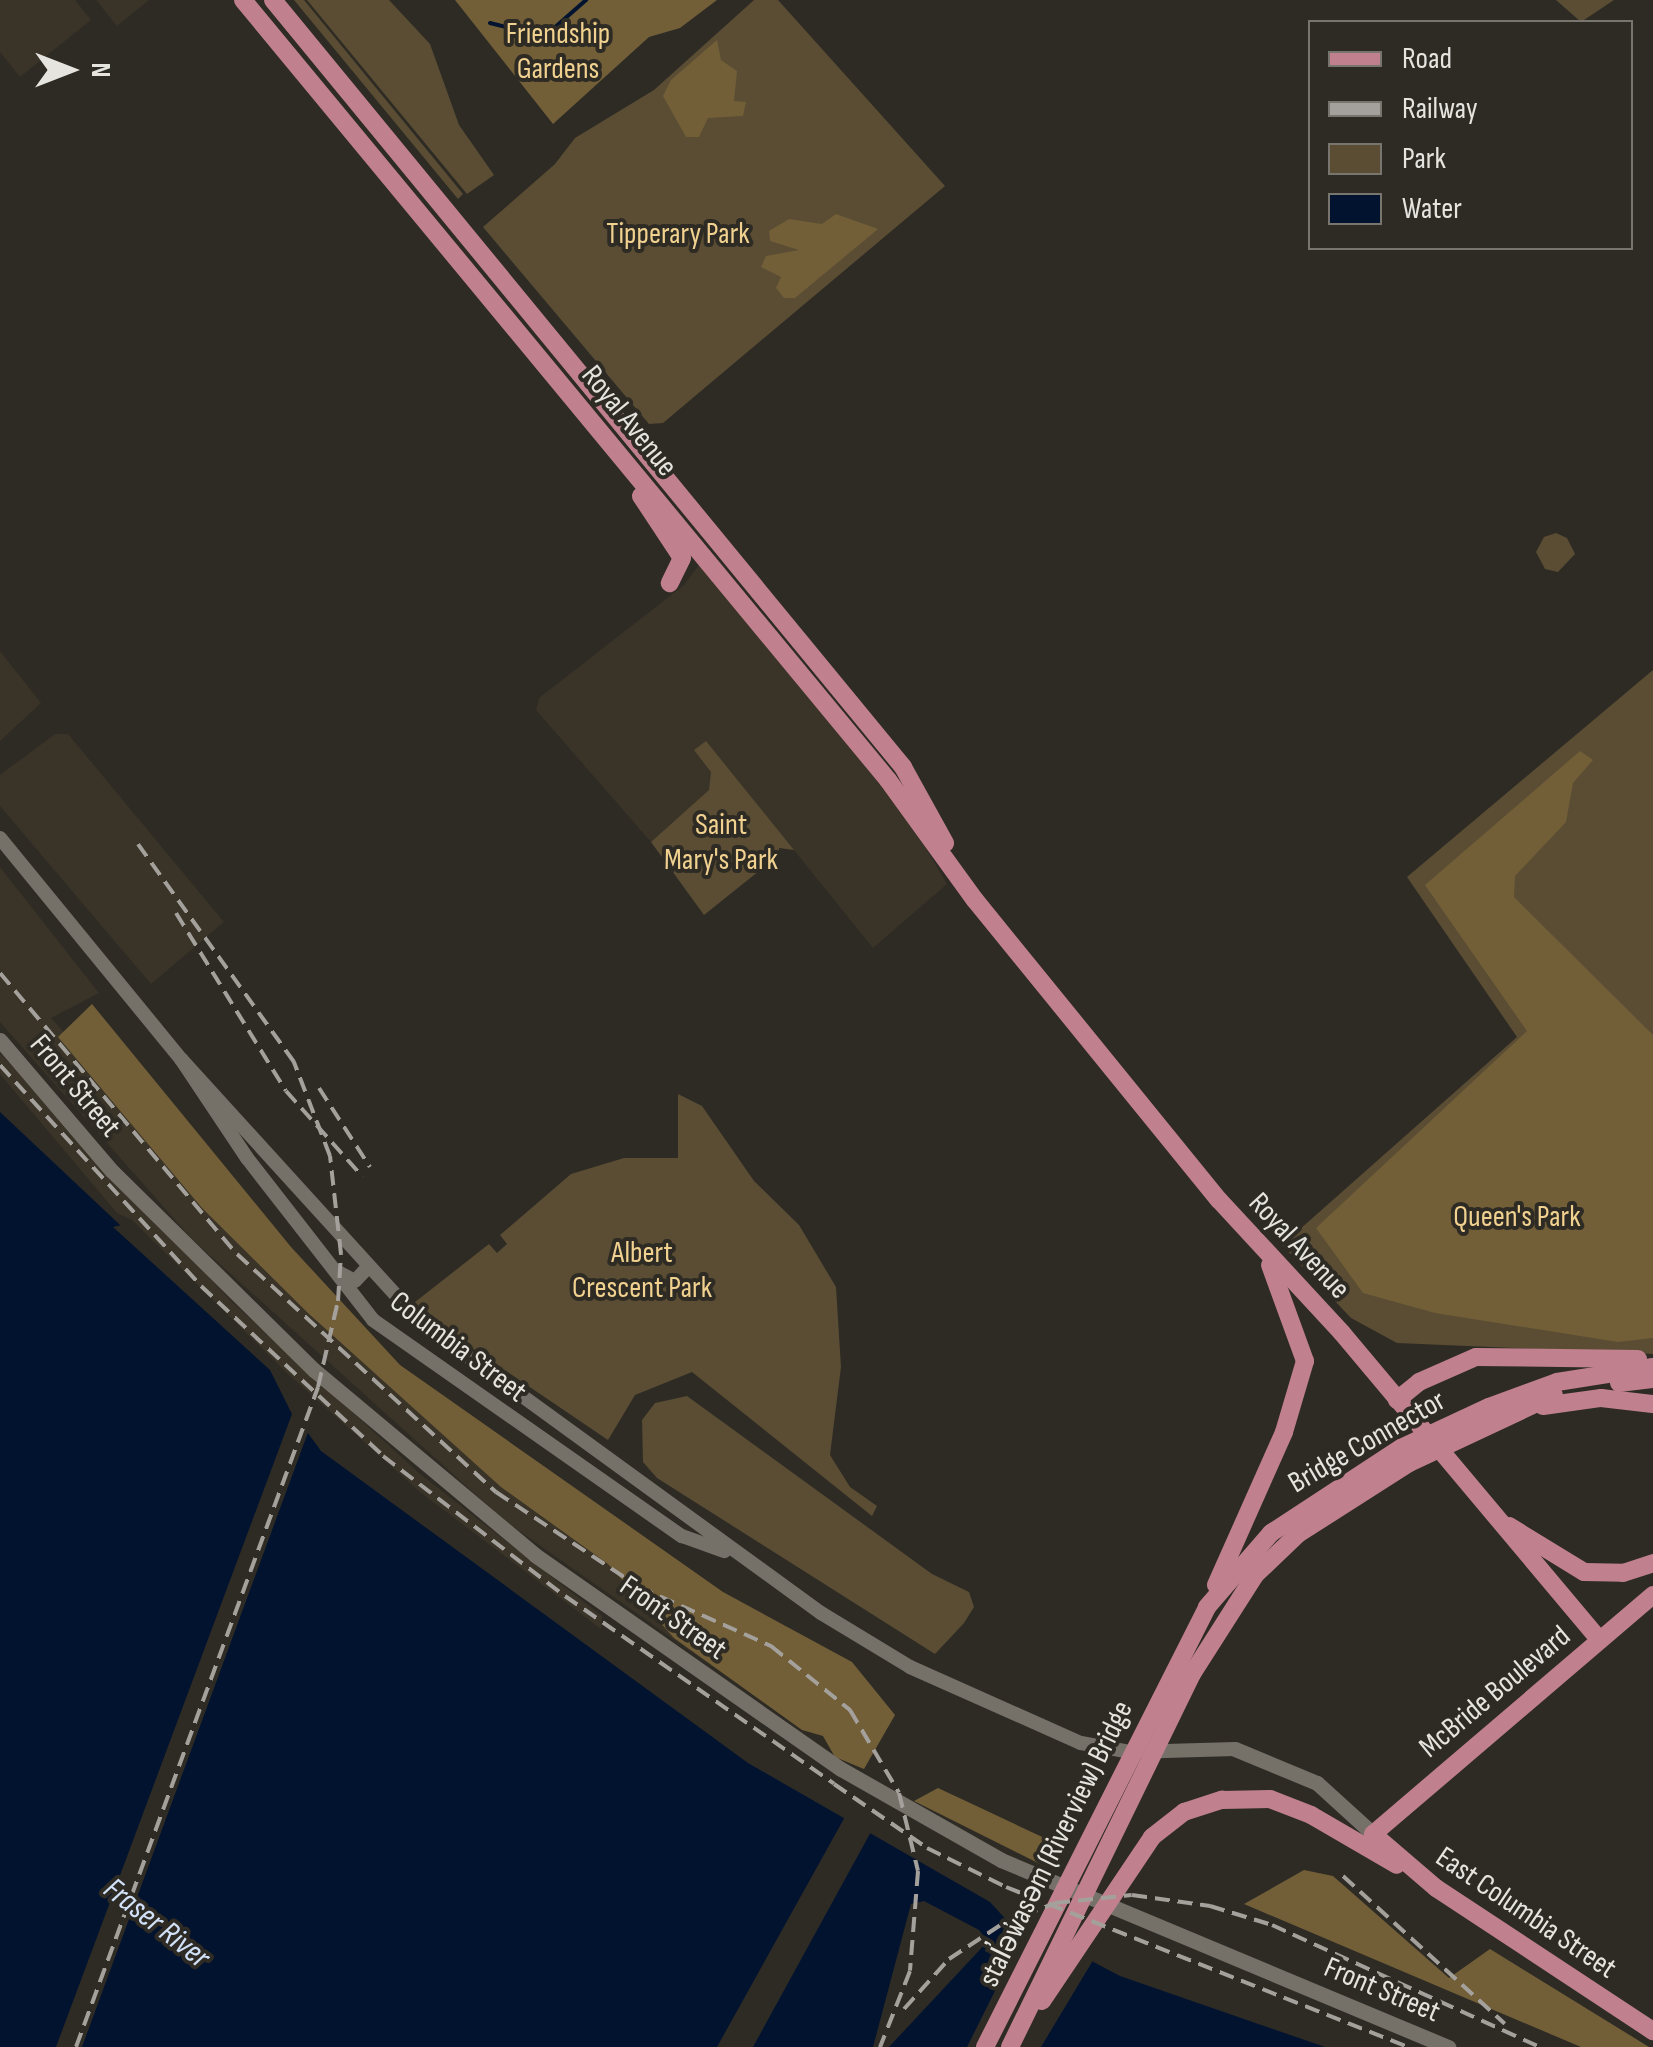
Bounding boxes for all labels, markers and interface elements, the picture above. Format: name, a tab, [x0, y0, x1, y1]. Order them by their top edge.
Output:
park label: Friendship Gardens	[506, 16, 610, 86]
north arrow	[20, 20, 120, 120]
legend	[1308, 20, 1633, 250]
text: Road	[1402, 41, 1452, 77]
text: N	[84, 63, 117, 77]
text: Railway	[1402, 91, 1478, 127]
text: Park	[1402, 141, 1446, 177]
text: Water	[1402, 191, 1462, 227]
park label: Tipperary Park	[606, 216, 750, 252]
street label: Royal Avenue	[573, 358, 685, 484]
park label: Saint Mary's Park	[664, 807, 778, 878]
street label: Front Street	[22, 1028, 128, 1144]
street label: Royal Avenue	[1241, 1185, 1357, 1307]
park label: Queen's Park	[1453, 1199, 1581, 1235]
park label: Albert Crescent Park	[572, 1235, 712, 1306]
street label: Columbia Street	[383, 1284, 533, 1410]
street label: Bridge Connector	[1282, 1383, 1452, 1501]
street label: Front Street	[613, 1568, 733, 1668]
street label: McBride Boulevard	[1412, 1618, 1578, 1766]
street label: stal̕əw̓asəm (Riverview) Bridge	[971, 1695, 1141, 1993]
street label: East Columbia Street	[1429, 1839, 1623, 1987]
water label: Fraser River	[95, 1871, 217, 1977]
street label: Front Street	[1319, 1950, 1445, 2030]

